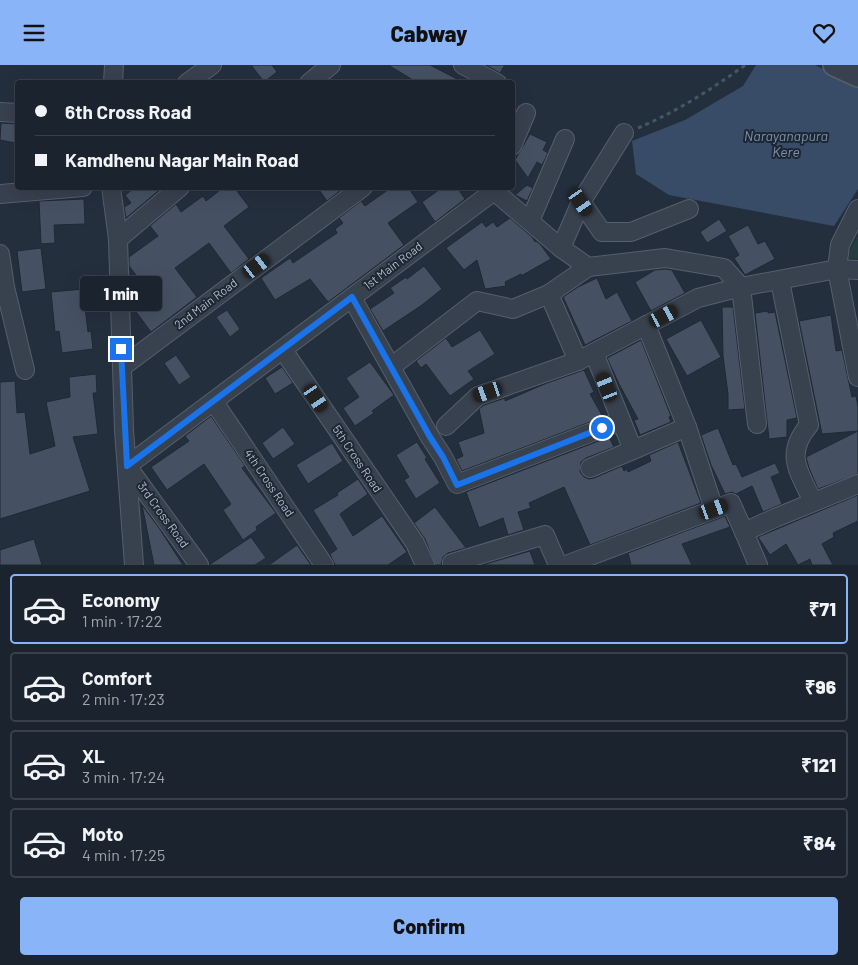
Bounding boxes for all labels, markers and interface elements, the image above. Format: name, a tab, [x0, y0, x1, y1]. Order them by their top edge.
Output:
icon: menu	[20, 19, 48, 47]
icon: heart	[810, 19, 838, 47]
text: Cabway	[390, 20, 468, 46]
text: 6th Cross Road	[65, 100, 191, 123]
water label: Narayanapura Kere	[744, 127, 828, 160]
text: Kamdhenu Nagar Main Road	[65, 148, 299, 171]
car	[566, 185, 595, 219]
street label: 1st Main Road	[360, 239, 425, 292]
car	[240, 251, 273, 281]
street label: 2nd Main Road	[171, 275, 240, 331]
callout: 1 min	[80, 277, 162, 311]
text: 1 min	[103, 284, 139, 303]
car	[647, 302, 680, 330]
route end	[110, 338, 132, 360]
car	[594, 370, 619, 404]
car	[471, 380, 504, 404]
car	[301, 381, 330, 415]
route start	[591, 417, 613, 439]
street label: 5th Cross Road	[330, 422, 385, 495]
street label: 4th Cross Road	[242, 446, 298, 519]
street label: 3rd Cross Road	[135, 479, 192, 550]
car	[697, 497, 730, 521]
icon: car	[22, 587, 67, 632]
text: Economy	[82, 588, 160, 611]
text: ₹71	[809, 597, 836, 620]
text: 1 min · 17:22	[82, 611, 162, 630]
icon: car	[22, 665, 67, 710]
text: Comfort	[82, 666, 152, 689]
text: ₹96	[805, 675, 836, 698]
text: 2 min · 17:23	[82, 689, 165, 708]
icon: car	[22, 743, 67, 788]
text: XL	[82, 744, 105, 767]
text: ₹121	[801, 753, 836, 776]
text: 3 min · 17:24	[82, 767, 165, 786]
icon: car	[22, 821, 67, 866]
text: Moto	[82, 822, 124, 845]
text: ₹84	[803, 831, 836, 854]
text: 4 min · 17:25	[82, 845, 165, 864]
button: Confirm	[20, 897, 838, 955]

